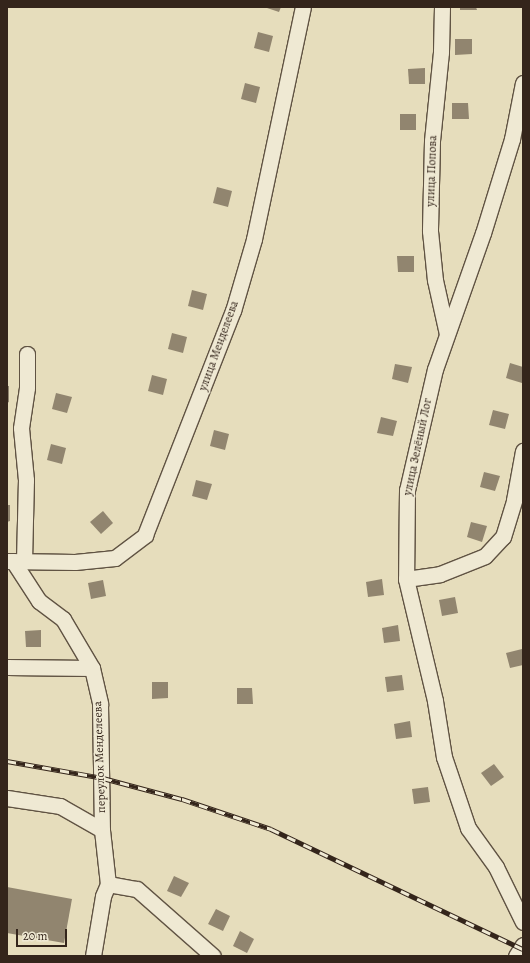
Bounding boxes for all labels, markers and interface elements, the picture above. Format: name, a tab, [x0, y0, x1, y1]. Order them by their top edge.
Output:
street label: улица Попова	[424, 135, 440, 207]
street label: улица Менделеева	[196, 299, 242, 393]
street label: улица Зелёный Лог	[401, 397, 435, 497]
street label: переулок Менделеева	[91, 701, 109, 813]
scale bar	[18, 921, 69, 947]
text: 20 m	[23, 928, 47, 944]

